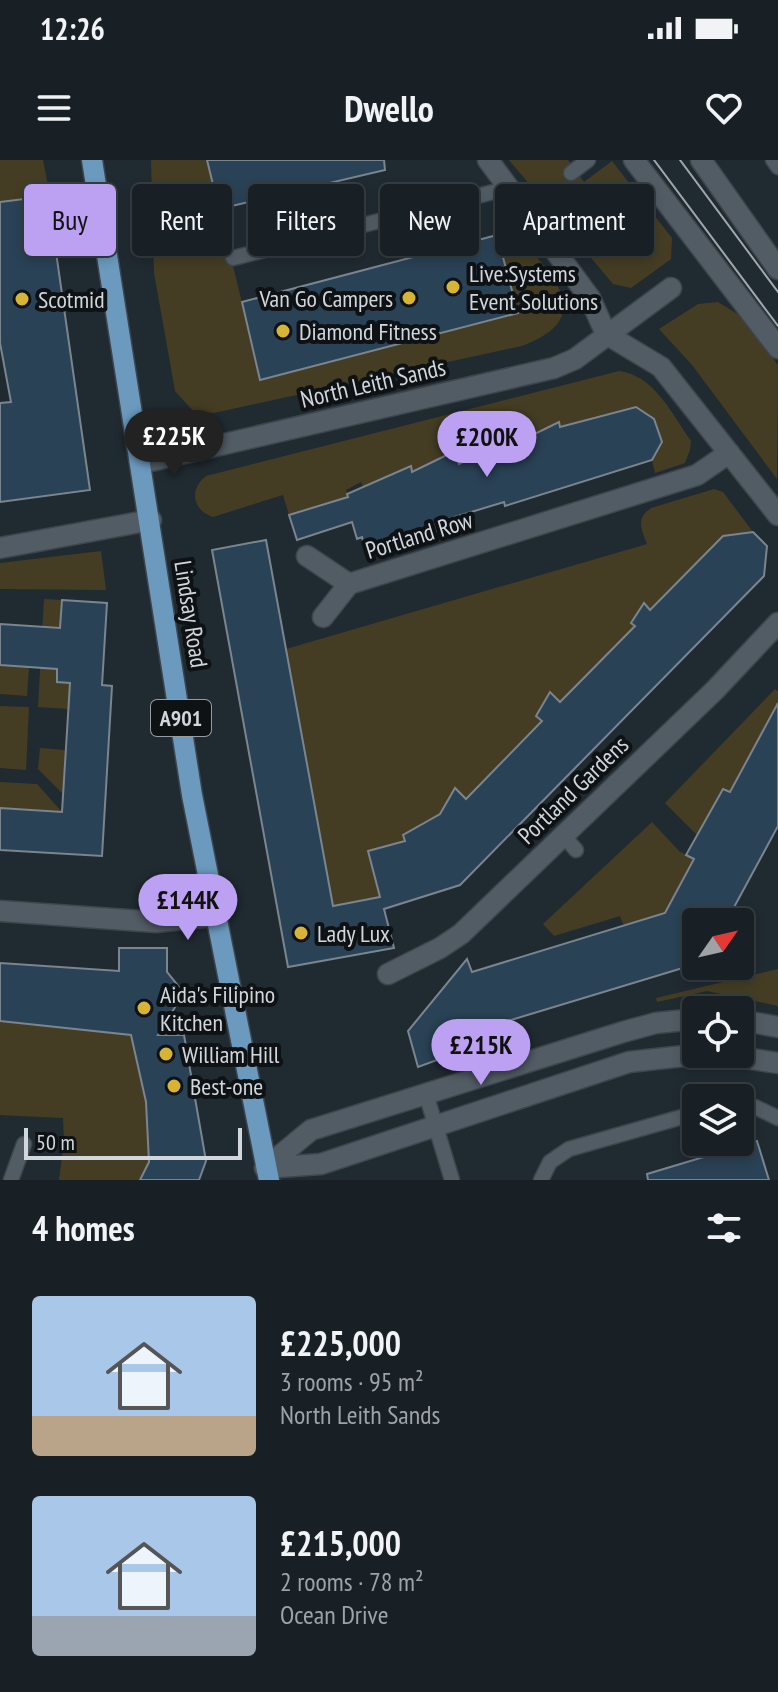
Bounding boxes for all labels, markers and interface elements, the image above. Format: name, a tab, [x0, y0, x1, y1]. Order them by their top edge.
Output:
text: 12:26	[40, 9, 105, 48]
text: Dwello	[344, 85, 434, 132]
icon: menu	[32, 86, 76, 130]
icon: heart	[702, 86, 746, 130]
chip: Buy	[24, 184, 116, 256]
chip: Rent	[132, 184, 232, 256]
chip: Filters	[248, 184, 364, 256]
chip: New	[380, 184, 479, 256]
chip: Apartment	[495, 184, 654, 256]
place label: Live:Systems Event Solutions	[469, 258, 598, 317]
marker: Live:Systems Event Solutions	[444, 278, 462, 296]
place label: Van Go Campers	[258, 283, 393, 314]
place label: Scotmid	[38, 284, 105, 315]
marker: Van Go Campers	[400, 289, 418, 307]
marker: Scotmid	[13, 290, 31, 308]
place label: Diamond Fitness	[299, 316, 437, 347]
marker: Diamond Fitness	[274, 322, 292, 340]
street label: North Leith Sands	[297, 351, 449, 415]
pin: £225K	[118, 410, 230, 478]
pin: £200K	[431, 411, 543, 479]
text: £225K	[142, 419, 206, 452]
text: £200K	[455, 420, 519, 453]
street label: Portland Row	[362, 504, 477, 566]
street label: Lindsay Road	[167, 558, 215, 670]
road number: A901	[151, 700, 211, 736]
street label: Portland Gardens	[511, 729, 635, 851]
pin: £144K	[132, 874, 244, 942]
text: £144K	[156, 883, 220, 916]
north arrow	[682, 908, 754, 980]
map controls	[682, 908, 754, 1156]
place label: Lady Lux	[317, 918, 390, 949]
marker: Lady Lux	[292, 924, 310, 942]
place label: Aida's Filipino Kitchen	[160, 979, 275, 1038]
button: locate	[682, 996, 754, 1068]
marker: Aida's Filipino Kitchen	[135, 999, 153, 1017]
pin: £215K	[425, 1019, 537, 1087]
text: £215K	[449, 1028, 513, 1061]
place label: William Hill	[182, 1039, 280, 1070]
marker: William Hill	[157, 1045, 175, 1063]
place label: Best-one	[190, 1071, 263, 1102]
marker: Best-one	[165, 1077, 183, 1095]
button: layers	[682, 1084, 754, 1156]
scale bar	[24, 1124, 242, 1160]
text: 50 m	[36, 1128, 75, 1156]
text: 4 homes	[32, 1206, 135, 1250]
icon: filters	[702, 1206, 746, 1250]
text: £225,000	[280, 1321, 401, 1365]
icon: home	[96, 1328, 192, 1424]
text: 3 rooms · 95 m²	[280, 1365, 424, 1398]
text: North Leith Sands	[280, 1398, 440, 1431]
text: £215,000	[280, 1521, 401, 1565]
icon: home	[96, 1528, 192, 1624]
text: 2 rooms · 78 m²	[280, 1565, 424, 1598]
text: Ocean Drive	[280, 1598, 388, 1631]

